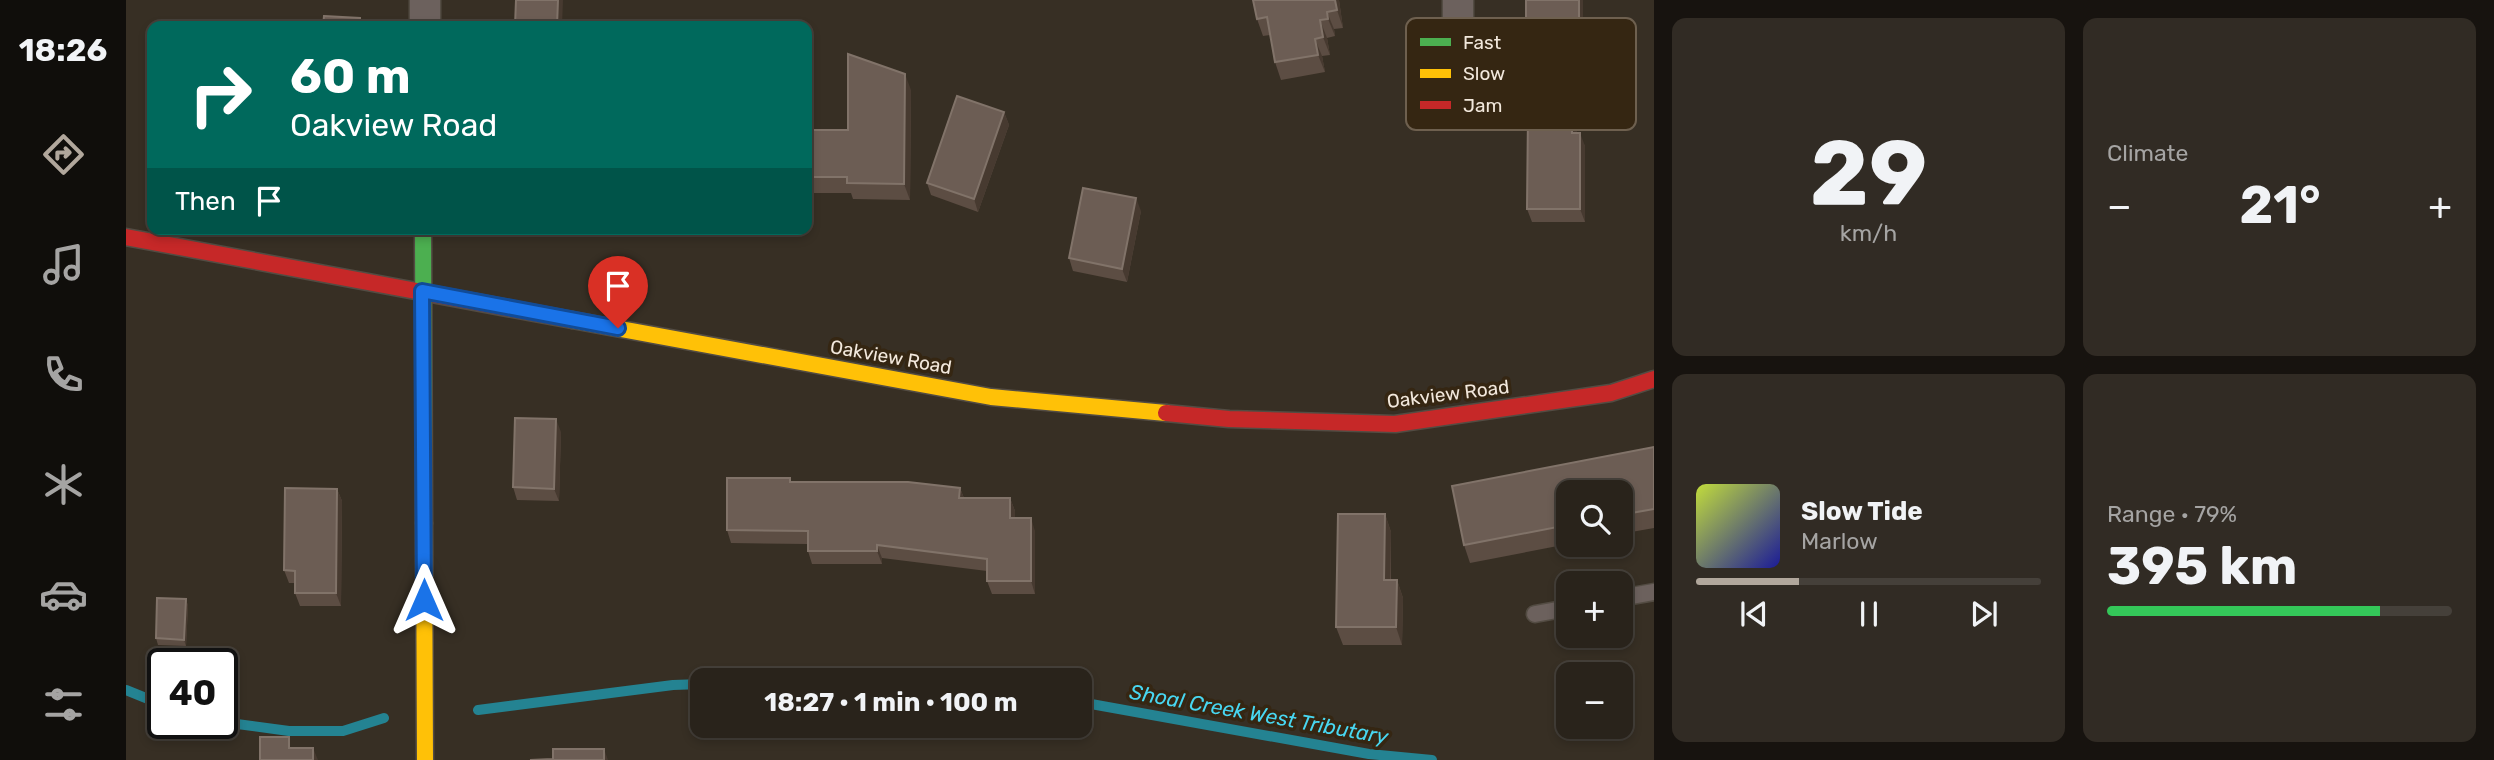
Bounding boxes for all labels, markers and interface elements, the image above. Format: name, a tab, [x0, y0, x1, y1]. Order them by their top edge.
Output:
legend	[1406, 18, 1636, 130]
text: 18:26	[19, 31, 107, 69]
text: Fast	[1463, 31, 1502, 54]
text: 60 m	[290, 47, 411, 105]
icon: right	[175, 49, 266, 140]
text: Slow	[1463, 62, 1505, 85]
text: Jam	[1463, 94, 1502, 117]
text: Oakview Road	[290, 106, 497, 144]
text: 29	[1810, 119, 1927, 227]
icon: directions	[39, 130, 88, 179]
text: Climate	[2107, 139, 2188, 167]
text: 21°	[2240, 174, 2321, 236]
icon: arrive	[250, 182, 288, 220]
text: −	[2107, 183, 2132, 229]
text: +	[2428, 183, 2452, 229]
text: Then	[175, 186, 236, 217]
text: km/h	[1840, 219, 1897, 247]
icon: music	[39, 240, 88, 289]
pin	[588, 256, 648, 328]
icon: arrive	[599, 267, 637, 305]
street label: Oakview Road	[828, 335, 954, 379]
icon: phone	[39, 350, 88, 399]
street label: Oakview Road	[1385, 375, 1511, 413]
icon: climate	[39, 460, 88, 509]
map controls	[1556, 480, 1633, 739]
button: search	[1556, 480, 1633, 557]
text: Slow Tide	[1801, 496, 1923, 527]
text: Range · 79%	[2107, 500, 2237, 528]
text: Marlow	[1801, 527, 1878, 555]
text: 395 km	[2107, 535, 2297, 597]
position arrow	[387, 563, 461, 637]
icon: car	[39, 570, 88, 619]
button: +	[1556, 571, 1633, 648]
icon: previous	[1735, 595, 1773, 633]
icon: pause	[1850, 595, 1888, 633]
icon: next	[1965, 595, 2003, 633]
speed limit sign: 40	[147, 648, 238, 739]
button: −	[1556, 662, 1633, 739]
water label: Shoal Creek West Tributary	[1128, 679, 1392, 749]
icon: filters	[39, 680, 88, 729]
text: 18:27 · 1 min · 100 m	[764, 687, 1018, 718]

